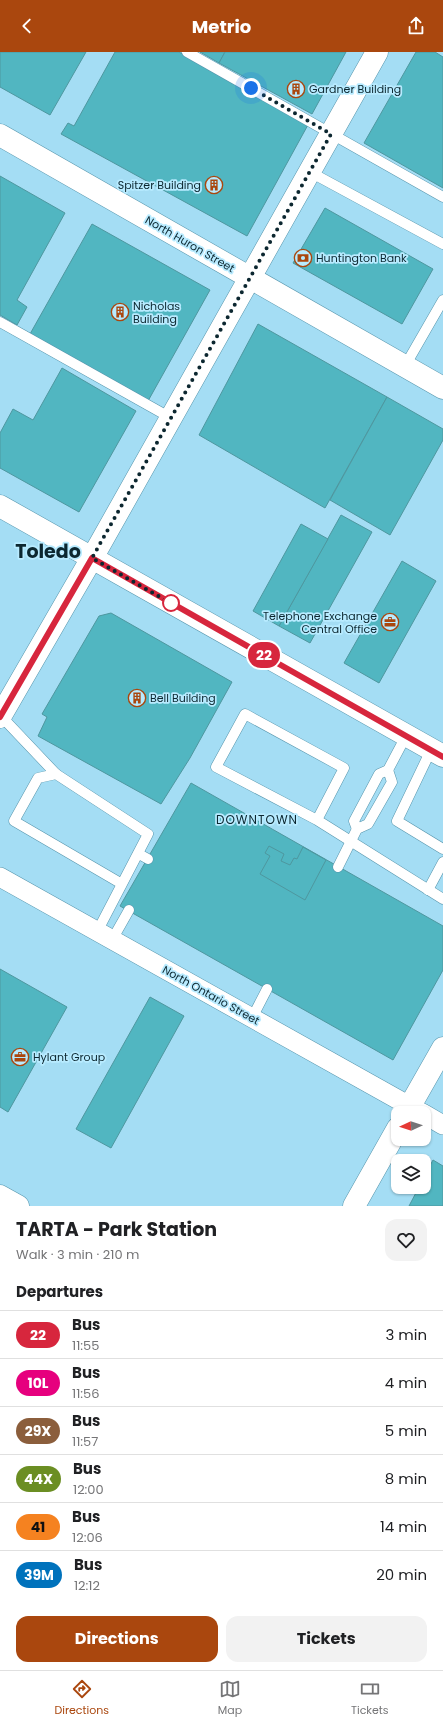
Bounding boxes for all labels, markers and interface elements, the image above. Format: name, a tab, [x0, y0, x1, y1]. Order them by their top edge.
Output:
text: Metrio	[192, 14, 251, 39]
icon: back	[16, 15, 38, 37]
icon: share	[405, 15, 427, 37]
your location	[241, 78, 261, 98]
building icon: Gardner Building	[286, 79, 306, 99]
place label: Gardner Building	[309, 81, 401, 97]
building icon: Spitzer Building	[204, 175, 224, 195]
place label: Spitzer Building	[118, 177, 201, 193]
street label: North Huron Street	[142, 212, 238, 276]
bank icon: Huntington Bank	[293, 248, 313, 268]
place label: Huntington Bank	[316, 250, 407, 266]
place label: Nicholas Building	[133, 298, 180, 327]
building icon: Nicholas Building	[110, 302, 130, 322]
district label: Toledo	[15, 538, 81, 565]
unlabelled marker	[162, 594, 180, 612]
place label: Telephone Exchange Central Office	[263, 608, 377, 637]
office icon: Telephone Exchange Central Office	[380, 612, 400, 632]
line badge: 22	[246, 642, 282, 668]
text: 22	[256, 645, 272, 665]
building icon: Bell Building	[127, 688, 147, 708]
place label: Bell Building	[150, 690, 216, 706]
district label: DOWNTOWN	[216, 811, 298, 828]
street label: North Ontario Street	[159, 962, 263, 1028]
office icon: Hylant Group	[10, 1047, 30, 1067]
place label: Hylant Group	[33, 1049, 105, 1065]
north arrow	[391, 1106, 431, 1146]
map controls	[391, 1106, 431, 1194]
button: layers	[391, 1154, 431, 1194]
text: TARTA - Park Station	[16, 1216, 217, 1243]
button: heart	[385, 1219, 427, 1261]
text: Walk · 3 min · 210 m	[16, 1245, 139, 1264]
text: Departures	[16, 1281, 103, 1302]
text: Bus	[72, 1314, 100, 1335]
text: 3 min	[385, 1324, 427, 1345]
text: 22	[30, 1325, 46, 1345]
text: 11:55	[72, 1336, 99, 1355]
text: Bus	[72, 1362, 100, 1383]
text: 4 min	[385, 1372, 427, 1393]
text: 10L	[27, 1373, 49, 1393]
text: 11:56	[72, 1384, 100, 1403]
text: Bus	[72, 1410, 100, 1431]
text: 5 min	[385, 1420, 427, 1441]
text: 29X	[25, 1421, 51, 1441]
text: 11:57	[72, 1432, 98, 1451]
text: Bus	[73, 1458, 101, 1479]
text: 8 min	[385, 1468, 427, 1489]
text: 44X	[24, 1469, 53, 1489]
text: 12:00	[73, 1480, 104, 1499]
text: Bus	[72, 1506, 100, 1527]
text: 14 min	[380, 1516, 427, 1537]
text: 41	[31, 1517, 45, 1537]
text: 12:06	[72, 1528, 103, 1547]
text: Bus	[74, 1554, 102, 1575]
text: 20 min	[376, 1564, 427, 1585]
text: 39M	[24, 1565, 54, 1585]
text: 12:12	[74, 1576, 100, 1595]
button: Directions	[16, 1616, 218, 1662]
button: Tickets	[226, 1616, 427, 1662]
tab: Directions	[54, 1678, 109, 1719]
tab: Map	[218, 1678, 242, 1719]
tab: Tickets	[351, 1678, 389, 1719]

